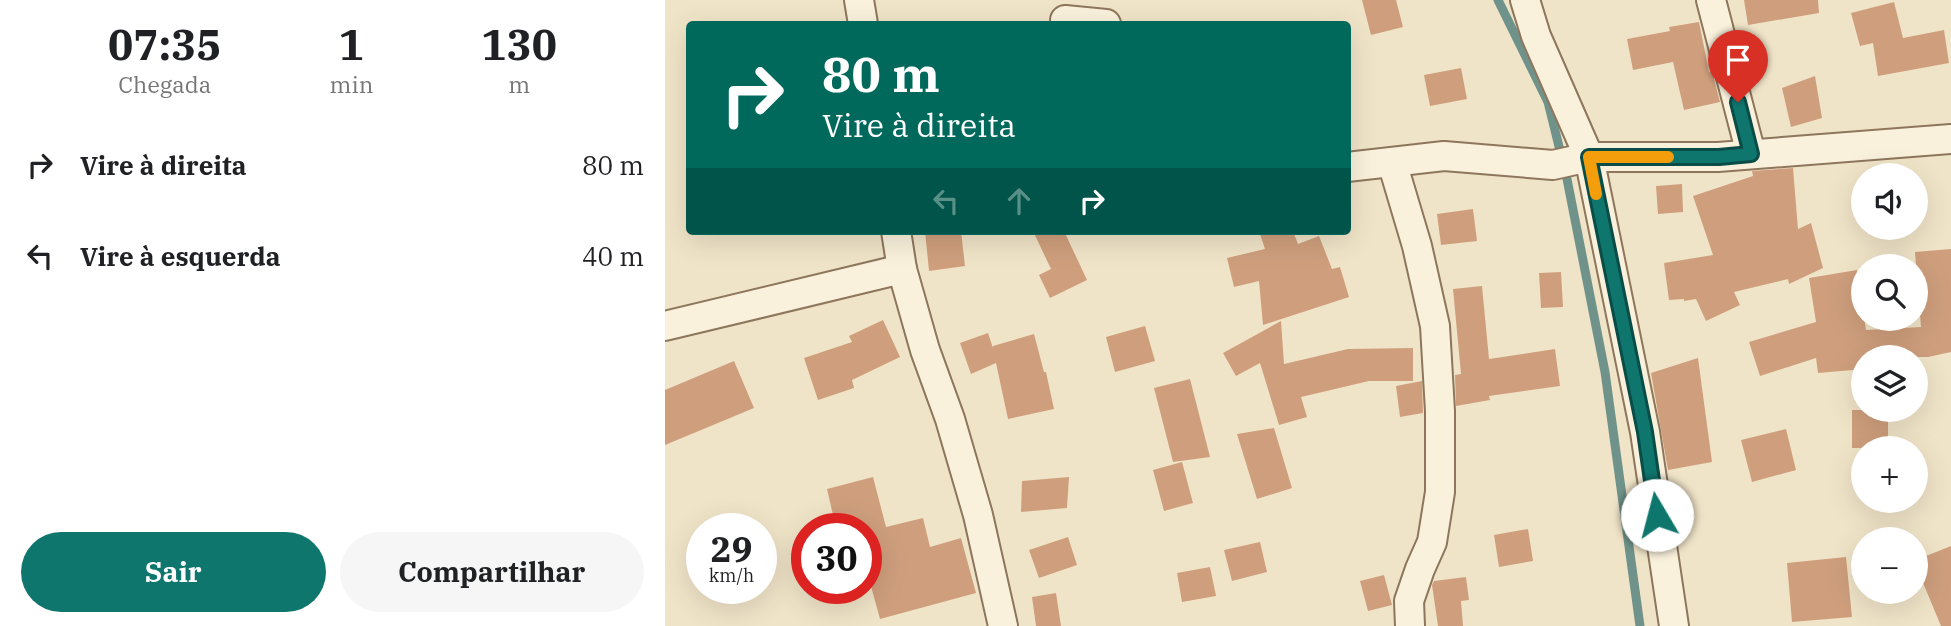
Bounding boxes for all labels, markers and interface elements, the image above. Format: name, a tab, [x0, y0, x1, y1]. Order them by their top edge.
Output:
text: 07:35	[108, 17, 222, 72]
text: 1	[339, 17, 364, 72]
text: 130	[481, 17, 557, 72]
pin	[1708, 30, 1768, 102]
icon: arrive	[1719, 41, 1757, 79]
text: 80 m	[822, 42, 940, 105]
icon: right	[707, 49, 798, 140]
text: Chegada	[118, 69, 211, 99]
text: min	[330, 69, 373, 99]
text: m	[508, 69, 530, 99]
text: Vire à direita	[822, 104, 1016, 146]
icon: right	[21, 146, 59, 184]
text: Vire à direita	[80, 148, 247, 182]
text: 80 m	[582, 148, 644, 182]
map controls	[1851, 163, 1928, 604]
button: sound	[1851, 163, 1928, 240]
icon: left	[927, 182, 965, 220]
icon: ahead	[1000, 182, 1038, 220]
icon: right	[1073, 182, 1111, 220]
icon: left	[21, 237, 59, 275]
text: Vire à esquerda	[80, 239, 281, 273]
text: 40 m	[582, 239, 644, 273]
button: search	[1851, 254, 1928, 331]
button: layers	[1851, 345, 1928, 422]
button: +	[1851, 436, 1928, 513]
position arrow	[1620, 478, 1694, 552]
speed limit sign: 30	[791, 513, 882, 604]
text: 29	[710, 526, 753, 572]
button: −	[1851, 527, 1928, 604]
button: Sair	[21, 532, 326, 612]
button: Compartilhar	[340, 532, 644, 612]
text: km/h	[709, 564, 754, 587]

